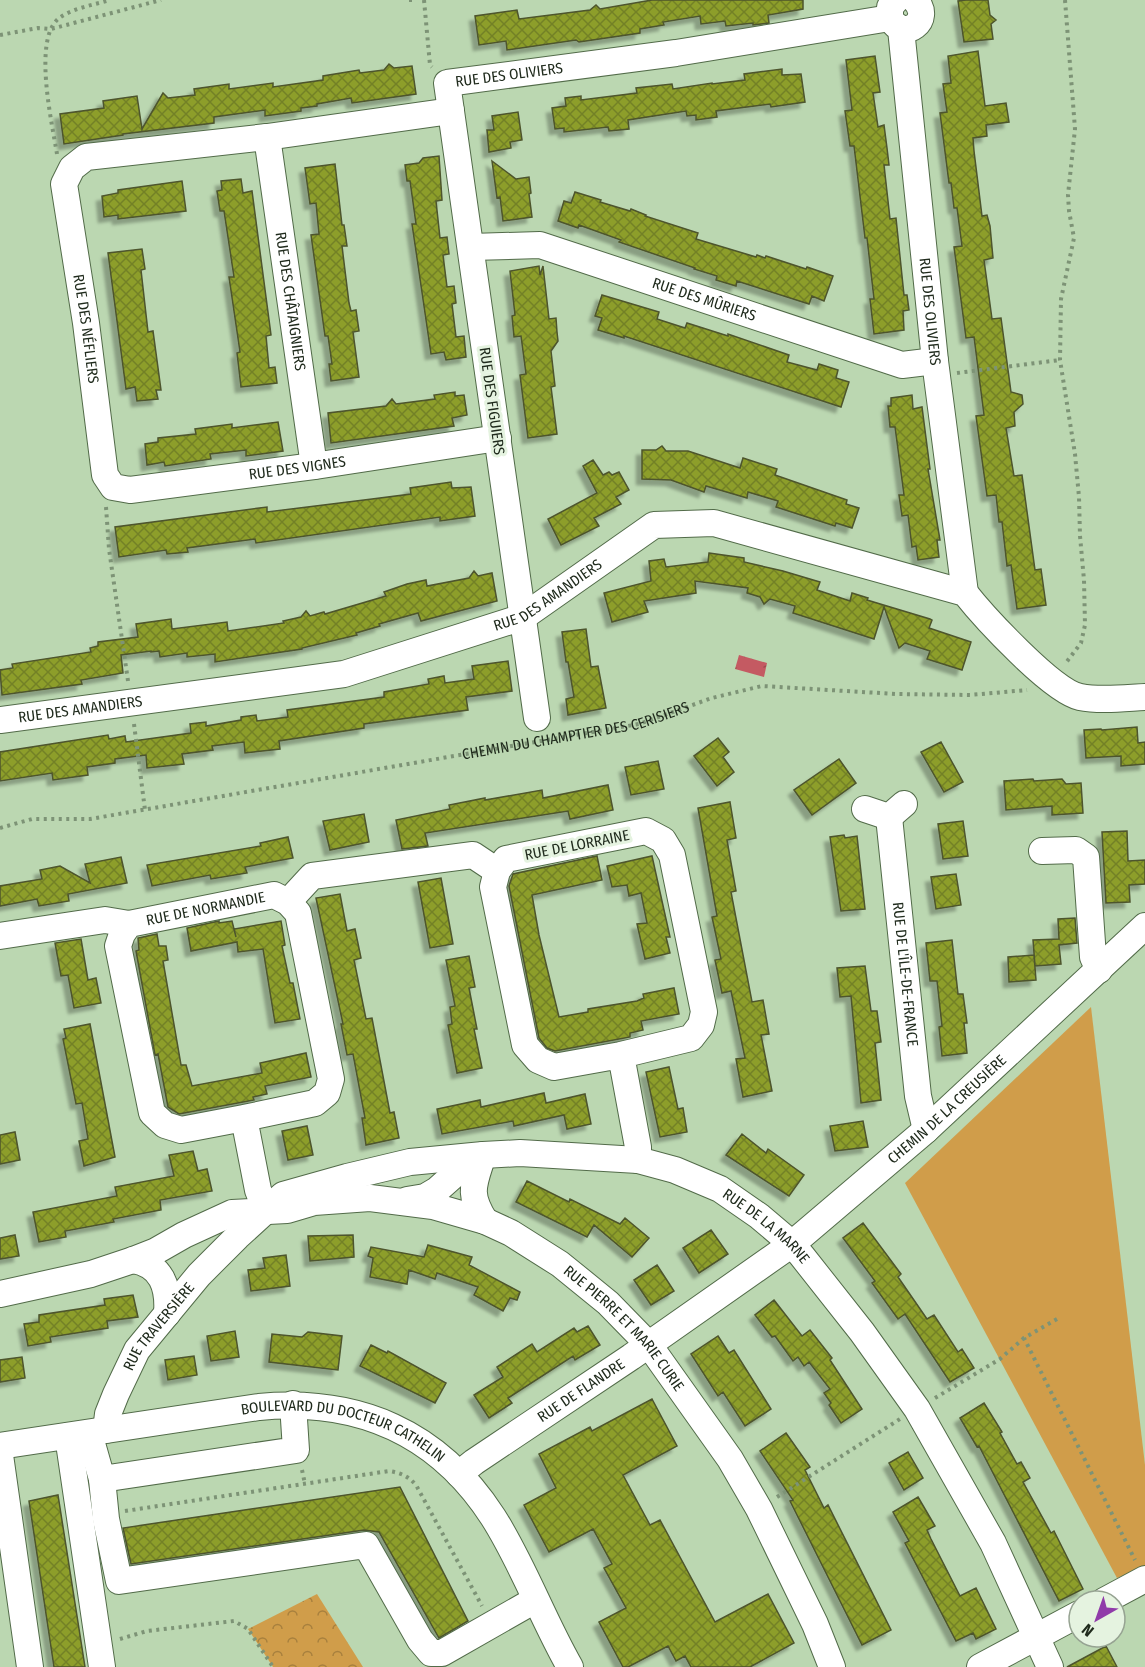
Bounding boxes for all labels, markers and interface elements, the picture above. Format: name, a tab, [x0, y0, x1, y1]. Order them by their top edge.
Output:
street label: RUE DES OLIVIERS	[454, 59, 564, 91]
street label: RUE DES CHÂTAIGNIERS	[272, 231, 309, 372]
street label: RUE DES OLIVIERS	[915, 257, 944, 367]
street label: RUE DES NÉFLIERS	[69, 273, 102, 384]
street label: RUE DES MÛRIERS	[650, 274, 758, 325]
street label: RUE DES FIGUIERS	[476, 346, 508, 456]
street label: RUE DES VIGNES	[248, 452, 347, 483]
street label: RUE DES AMANDIERS	[491, 555, 606, 635]
street label: RUE DES AMANDIERS	[17, 692, 143, 726]
street label: CHEMIN DU CHAMPTIER DES CERISIERS	[461, 698, 692, 763]
street label: RUE DE LORRAINE	[523, 826, 631, 864]
street label: RUE DE NORMANDIE	[145, 888, 267, 929]
street label: RUE DE L'ÎLE-DE-FRANCE	[889, 901, 922, 1047]
street label: CHEMIN DE LA CREUSIÈRE	[884, 1051, 1010, 1168]
street label: RUE DE LA MARNE	[719, 1185, 813, 1267]
street label: RUE PIERRE ET MARIE CURIE	[560, 1262, 688, 1395]
street label: RUE TRAVERSIÈRE	[119, 1279, 198, 1374]
street label: RUE DE FLANDRE	[534, 1355, 628, 1426]
street label: BOULEVARD DU DOCTEUR CATHELIN	[240, 1397, 449, 1466]
north arrow	[1067, 1589, 1127, 1649]
text: N	[1078, 1620, 1097, 1640]

